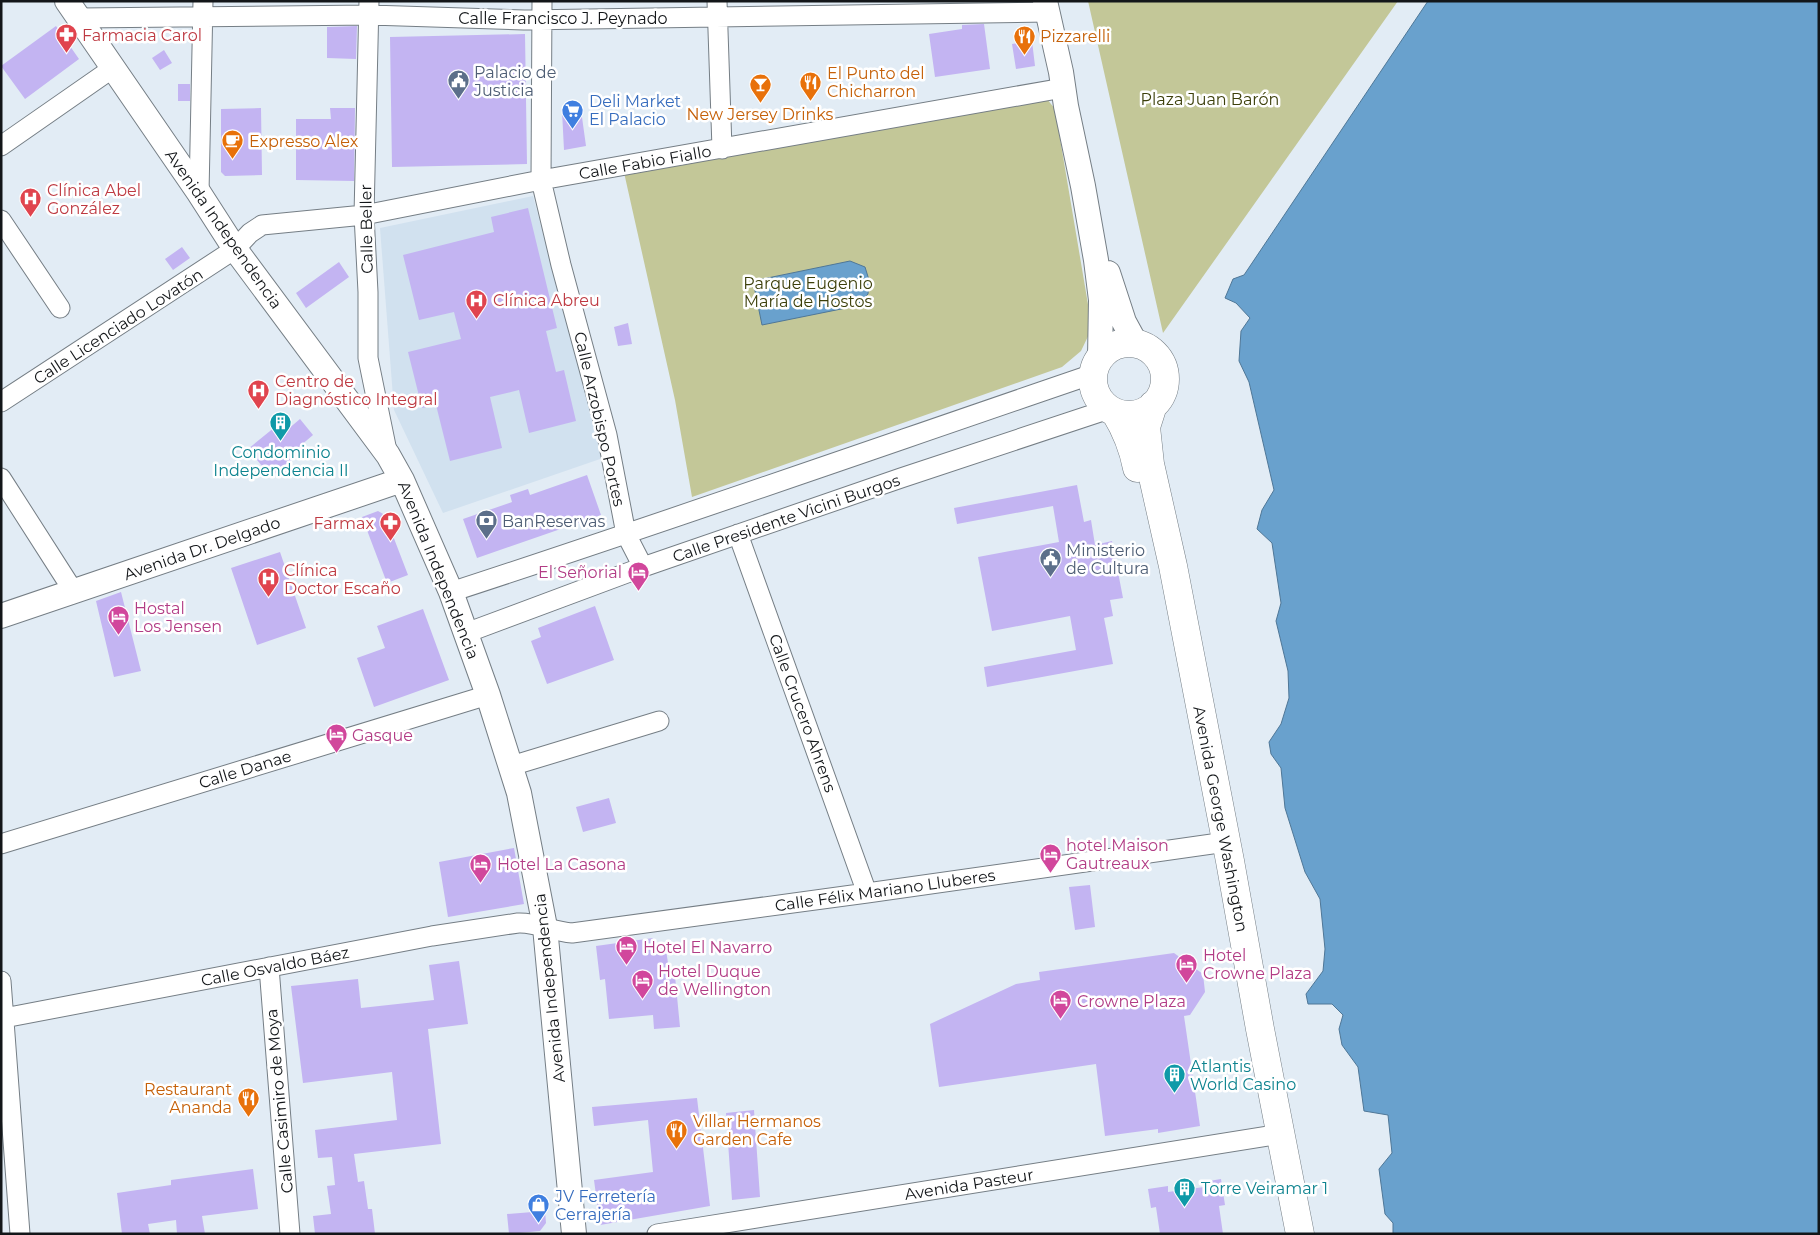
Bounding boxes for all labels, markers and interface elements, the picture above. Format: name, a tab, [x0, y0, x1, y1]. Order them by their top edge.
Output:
street label: Calle Francisco J. Peynado	[458, 9, 668, 28]
pharmacy icon: Farmacia Carol	[54, 23, 78, 54]
restaurant icon: Pizzarelli	[1012, 24, 1036, 55]
place label: Farmacia Carol	[82, 26, 202, 45]
place label: Pizzarelli	[1040, 27, 1110, 46]
place label: Palacio de Justicia	[473, 63, 556, 100]
place label: El Punto del Chicharron	[827, 64, 925, 101]
public building icon: Palacio de Justicia	[446, 69, 470, 100]
restaurant icon: El Punto del Chicharron	[799, 70, 823, 101]
bar icon: New Jersey Drinks	[748, 73, 772, 104]
park label: Plaza Juan Barón	[1141, 90, 1279, 109]
place label: Deli Market El Palacio	[589, 92, 682, 129]
supermarket icon: Deli Market El Palacio	[561, 98, 585, 129]
place label: New Jersey Drinks	[687, 105, 834, 124]
cafe icon: Expresso Alex	[221, 129, 245, 160]
place label: Expresso Alex	[249, 132, 359, 151]
street label: Calle Fabio Fiallo	[577, 141, 713, 184]
street label: Avenida Independencia	[161, 146, 286, 313]
place label: Clínica Abel González	[47, 181, 141, 218]
street label: Calle Beller	[356, 184, 377, 274]
hospital icon: Clínica Abel González	[19, 187, 43, 218]
street label: Calle Licenciado Lovatón	[30, 265, 206, 388]
park label: Parque Eugenio María de Hostos	[743, 274, 873, 311]
hospital icon: Clínica Abreu	[465, 288, 489, 319]
place label: Clínica Abreu	[493, 291, 600, 310]
street label: Calle Arzobispo Portes	[570, 330, 629, 509]
place label: Centro de Diagnóstico Integral	[275, 372, 437, 409]
hospital icon: Centro de Diagnóstico Integral	[247, 378, 271, 409]
building icon: Condominio Independencia II	[269, 411, 293, 442]
place label: Condominio Independencia II	[213, 443, 349, 480]
street label: Calle Presidente Vicini Burgos	[670, 471, 902, 566]
street label: Avenida Independencia	[394, 478, 483, 662]
bank icon: BanReservas	[474, 509, 498, 540]
pharmacy icon: Farmax	[378, 511, 402, 542]
place label: BanReservas	[502, 512, 605, 531]
street label: Avenida Dr. Delgado	[121, 513, 283, 584]
place label: Farmax	[314, 514, 374, 533]
place label: Ministerio de Cultura	[1066, 541, 1149, 578]
public building icon: Ministerio de Cultura	[1038, 547, 1062, 578]
hotel icon: El Señorial	[626, 560, 650, 591]
place label: Clínica Doctor Escaño	[284, 561, 401, 598]
place label: El Señorial	[538, 563, 622, 582]
hospital icon: Clínica Doctor Escaño	[256, 567, 280, 598]
place label: Hostal Los Jensen	[134, 599, 222, 636]
hotel icon: Hostal Los Jensen	[106, 605, 130, 636]
street label: Calle Crucero Ahrens	[765, 631, 840, 795]
street label: Avenida George Washington	[1189, 704, 1252, 934]
hotel icon: Gasque	[324, 723, 348, 754]
place label: Gasque	[352, 726, 413, 745]
street label: Calle Danae	[197, 746, 294, 793]
place label: hotel Maison Gautreaux	[1066, 836, 1169, 873]
hotel icon: hotel Maison Gautreaux	[1038, 842, 1062, 873]
hotel icon: Hotel La Casona	[469, 852, 493, 883]
place label: Hotel La Casona	[497, 855, 626, 874]
street label: Calle Félix Mariano Lluberes	[774, 866, 997, 915]
street label: Avenida Independencia	[530, 892, 569, 1084]
hotel icon: Hotel El Navarro	[615, 935, 639, 966]
place label: Hotel El Navarro	[643, 938, 772, 957]
street label: Calle Osvaldo Báez	[199, 943, 351, 990]
place label: Hotel Crowne Plaza	[1203, 946, 1312, 983]
hotel icon: Hotel Crowne Plaza	[1175, 952, 1199, 983]
place label: Hotel Duque de Wellington	[658, 962, 771, 999]
hotel icon: Hotel Duque de Wellington	[630, 968, 654, 999]
hotel icon: Crowne Plaza	[1049, 989, 1073, 1020]
place label: Crowne Plaza	[1077, 992, 1186, 1011]
street label: Calle Casimiro de Moya	[262, 1008, 297, 1194]
place label: Atlantis World Casino	[1190, 1057, 1296, 1094]
building icon: Atlantis World Casino	[1162, 1063, 1186, 1094]
place label: Restaurant Ananda	[144, 1080, 232, 1117]
restaurant icon: Restaurant Ananda	[236, 1086, 260, 1117]
place label: Villar Hermanos Garden Cafe	[693, 1112, 821, 1149]
restaurant icon: Villar Hermanos Garden Cafe	[665, 1118, 689, 1149]
street label: Avenida Pasteur	[903, 1165, 1035, 1204]
building icon: Torre Veiramar 1	[1173, 1176, 1197, 1207]
place label: Torre Veiramar 1	[1201, 1179, 1328, 1198]
place label: JV Ferretería Cerrajería	[554, 1187, 656, 1224]
shop icon: JV Ferretería Cerrajería	[527, 1193, 551, 1224]

